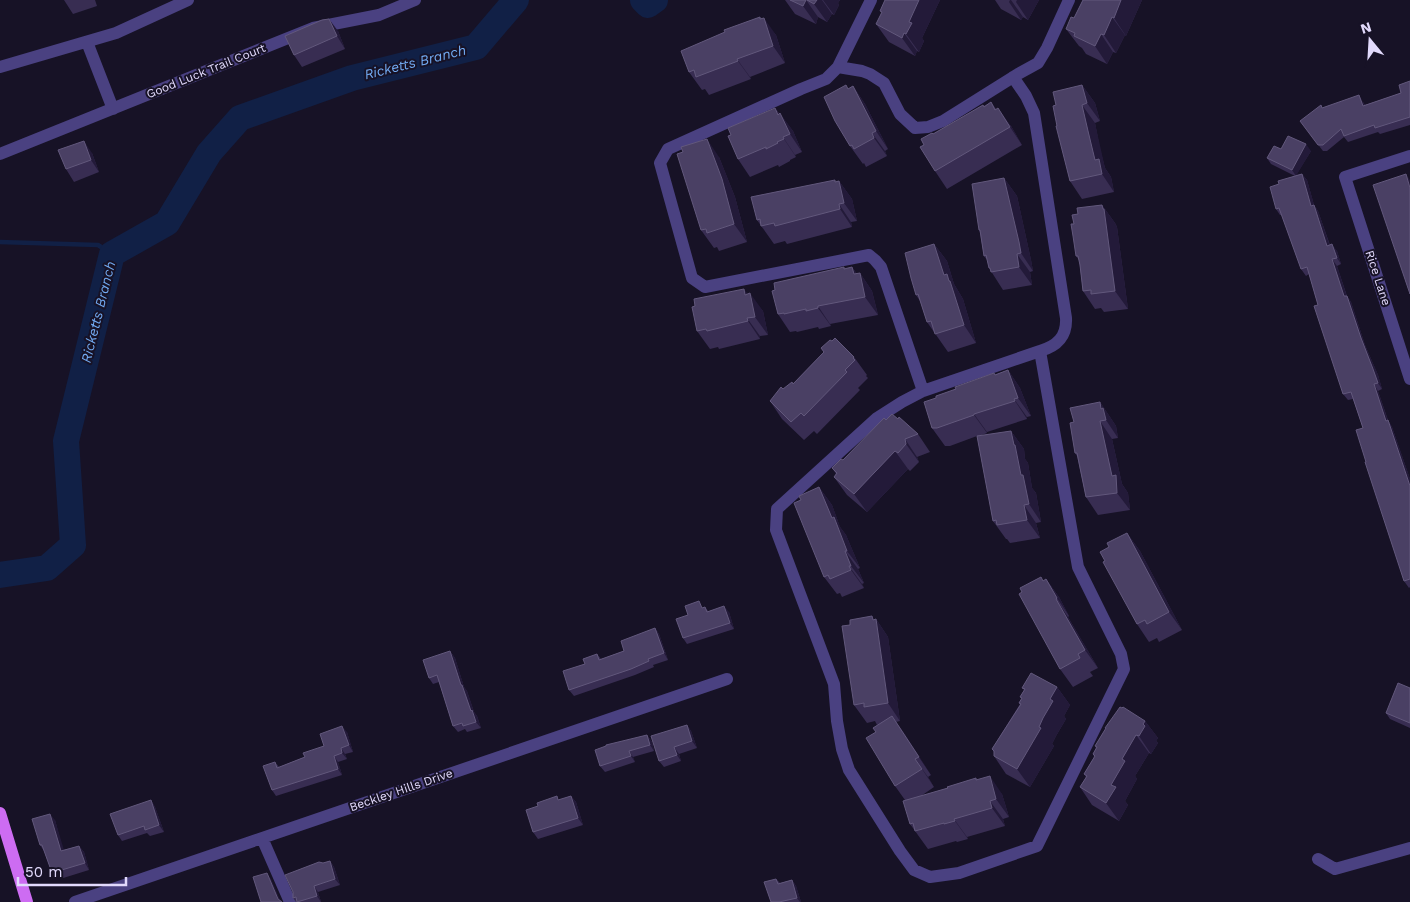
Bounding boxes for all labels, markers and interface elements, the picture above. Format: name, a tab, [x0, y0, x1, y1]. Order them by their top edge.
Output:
north arrow	[1345, 15, 1395, 65]
text: N	[1359, 18, 1373, 37]
street label: Good Luck Trail Court	[144, 41, 268, 101]
water label: Ricketts Branch	[362, 42, 468, 82]
street label: Rice Lane	[1363, 249, 1394, 307]
water label: Ricketts Branch	[78, 259, 118, 365]
street label: Beckley Hills Drive	[348, 766, 454, 814]
scale bar	[18, 854, 125, 886]
text: 50 m	[25, 863, 62, 881]

